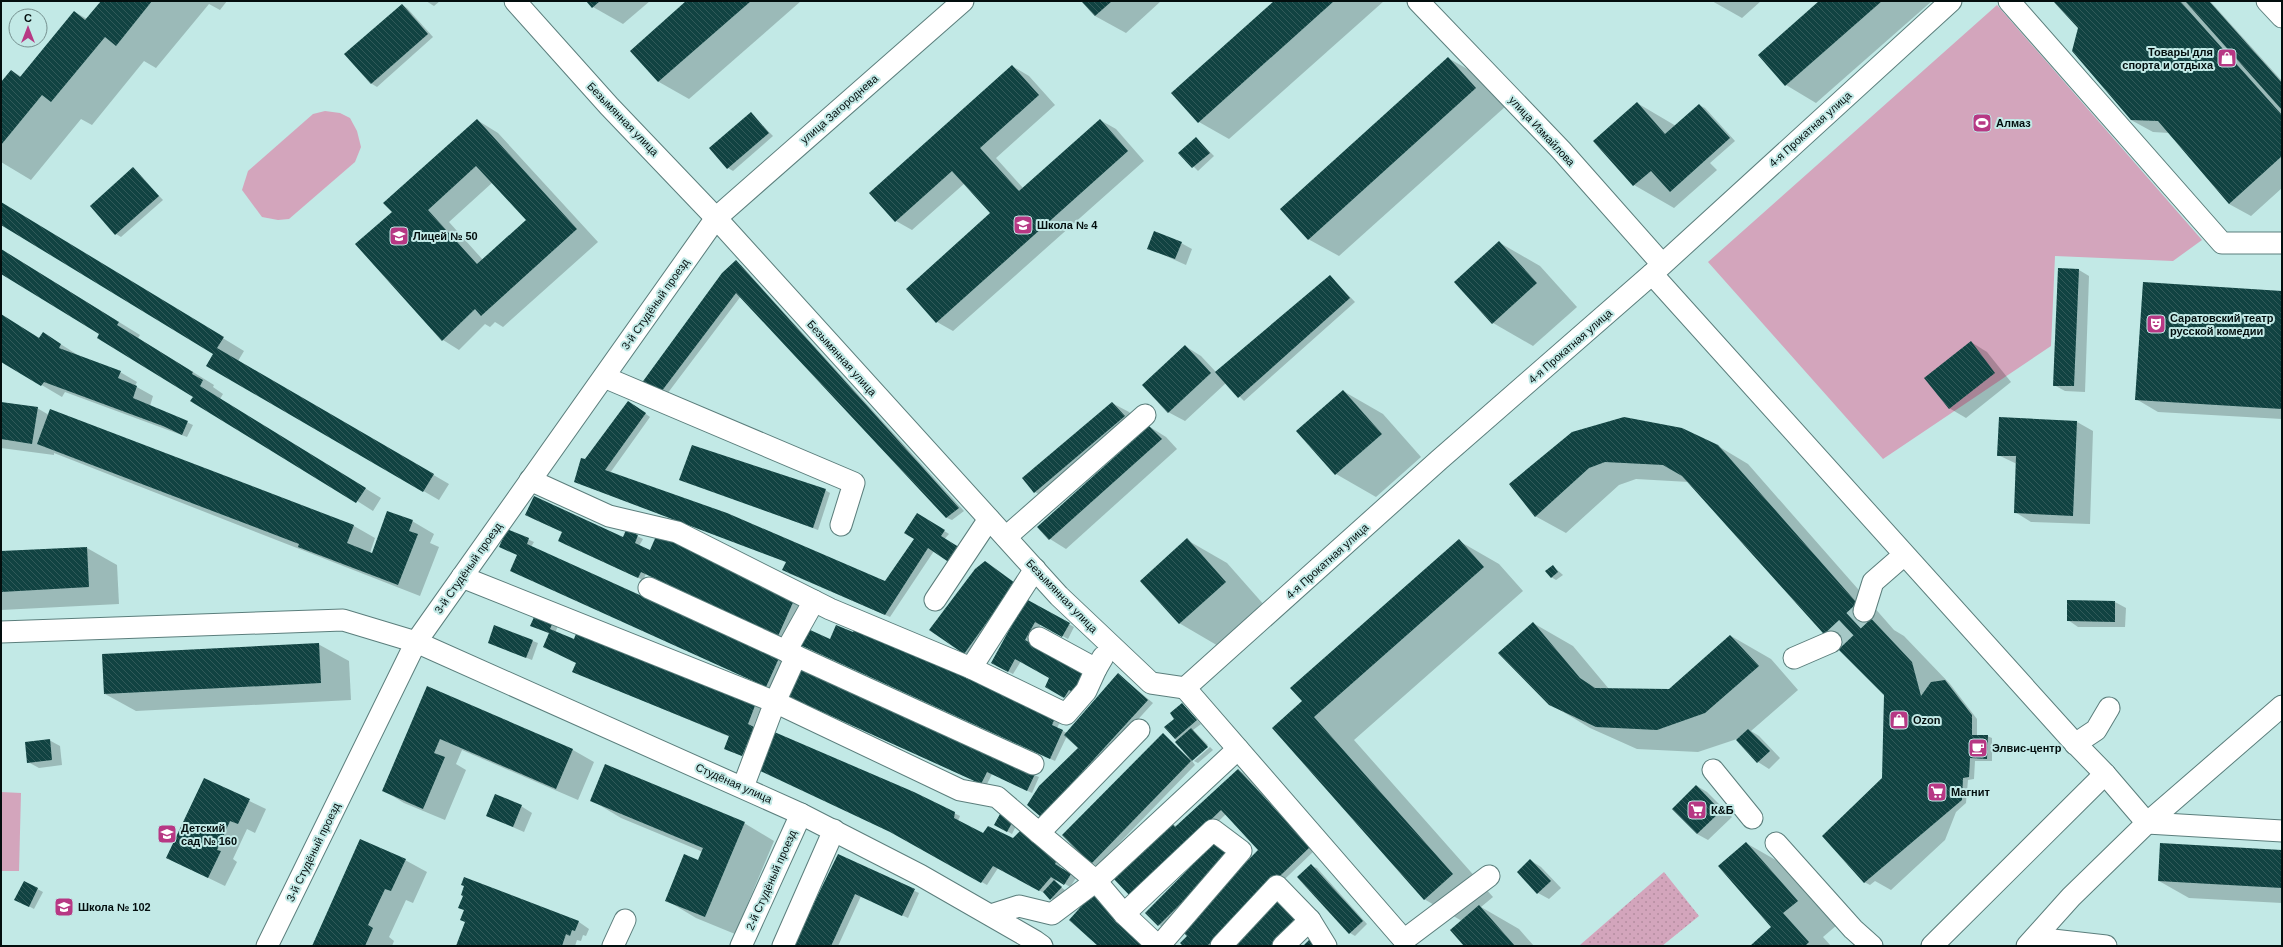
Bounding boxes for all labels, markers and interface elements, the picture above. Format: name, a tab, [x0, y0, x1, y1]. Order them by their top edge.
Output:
north arrow	[8, 8, 48, 48]
text: С	[24, 12, 32, 24]
place label: Товары для спорта и отдыха	[2122, 46, 2214, 71]
shop icon: Товары для спорта и отдыха	[2216, 47, 2238, 69]
street label: улица Загороднева	[798, 72, 881, 146]
street label: Безымянная улица	[585, 80, 662, 159]
street label: 4-я Прокатная улица	[1766, 88, 1854, 169]
street label: улица Измайлова	[1507, 94, 1578, 169]
sports icon: Алмаз	[1971, 112, 1993, 134]
place label: Алмаз	[1996, 117, 2031, 129]
school or university icon: Школа № 4	[1012, 214, 1034, 236]
place label: Школа № 4	[1037, 219, 1098, 231]
school or university icon: Лицей № 50	[388, 225, 410, 247]
place label: Лицей № 50	[413, 230, 478, 242]
street label: 3-й Студёный проезд	[619, 256, 691, 352]
street label: 4-я Прокатная улица	[1526, 306, 1615, 385]
place label: Саратовский театр русской комедии	[2170, 312, 2274, 337]
theatre icon: Саратовский театр русской комедии	[2145, 313, 2167, 335]
street label: Безымянная улица	[805, 318, 880, 399]
street label: 3-й Студёный проезд	[432, 520, 504, 616]
street label: 4-я Прокатная улица	[1283, 520, 1371, 601]
street label: Безымянная улица	[1024, 557, 1101, 636]
shop icon: Ozon	[1888, 709, 1910, 731]
place label: Ozon	[1913, 714, 1941, 726]
cafe icon: Элвис-центр	[1967, 737, 1989, 759]
place label: Элвис-центр	[1992, 742, 2062, 754]
street label: Студёная улица	[694, 761, 775, 806]
supermarket icon: Магнит	[1926, 781, 1948, 803]
place label: Магнит	[1951, 786, 1990, 798]
supermarket icon: К&Б	[1686, 799, 1708, 821]
street label: 3-й Студёный проезд	[284, 800, 342, 903]
place label: К&Б	[1711, 804, 1734, 816]
place label: Детский сад № 160	[181, 822, 237, 847]
school or university icon: Детский сад № 160	[156, 823, 178, 845]
street label: 2-й Студёный проезд	[744, 828, 799, 932]
school or university icon: Школа № 102	[53, 896, 75, 918]
place label: Школа № 102	[78, 901, 151, 913]

